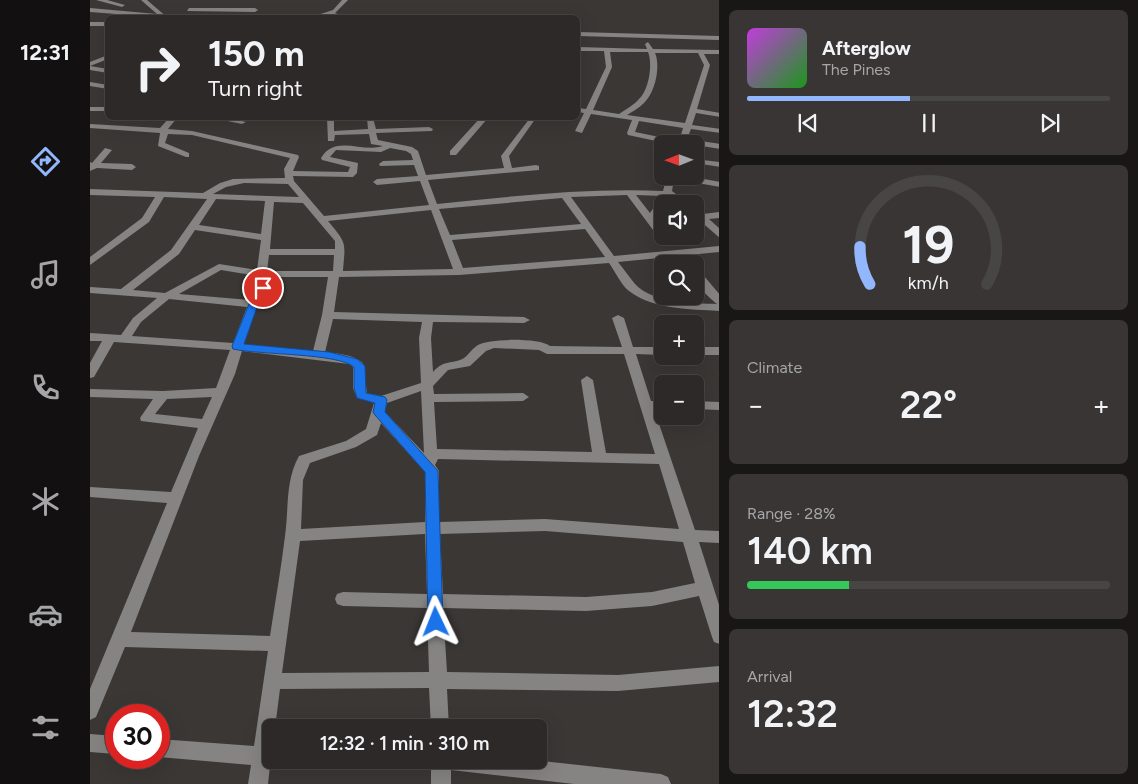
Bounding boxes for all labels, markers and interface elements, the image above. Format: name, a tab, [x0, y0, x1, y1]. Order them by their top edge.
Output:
text: 150 m	[208, 33, 305, 75]
icon: right	[125, 35, 190, 100]
text: Afterglow	[822, 37, 911, 60]
text: 12:31	[20, 39, 70, 66]
text: The Pines	[822, 60, 891, 79]
text: Turn right	[208, 75, 303, 102]
icon: previous	[794, 109, 822, 137]
icon: pause	[915, 109, 943, 137]
icon: next	[1036, 109, 1064, 137]
north arrow	[654, 135, 704, 185]
map controls	[654, 135, 704, 425]
icon: directions	[28, 144, 63, 179]
button: sound	[654, 195, 704, 245]
text: 19	[902, 214, 955, 276]
button: search	[654, 255, 704, 305]
icon: music	[28, 257, 63, 292]
pin	[242, 267, 284, 309]
text: km/h	[908, 272, 949, 293]
icon: arrive	[249, 274, 277, 302]
button: +	[654, 315, 704, 365]
text: Climate	[747, 358, 802, 377]
icon: phone	[28, 370, 63, 405]
button: −	[654, 375, 704, 425]
text: 22°	[900, 382, 957, 428]
text: −	[747, 388, 764, 422]
text: +	[1093, 388, 1110, 422]
icon: climate	[28, 484, 63, 519]
text: Range · 28%	[747, 504, 836, 523]
text: 140 km	[747, 528, 873, 574]
position arrow	[409, 595, 461, 647]
icon: car	[28, 597, 63, 632]
text: Arrival	[747, 667, 792, 686]
text: 12:32	[747, 691, 838, 737]
speed limit sign: 30	[105, 704, 170, 769]
icon: filters	[28, 710, 63, 745]
text: 12:32 · 1 min · 310 m	[320, 732, 489, 755]

